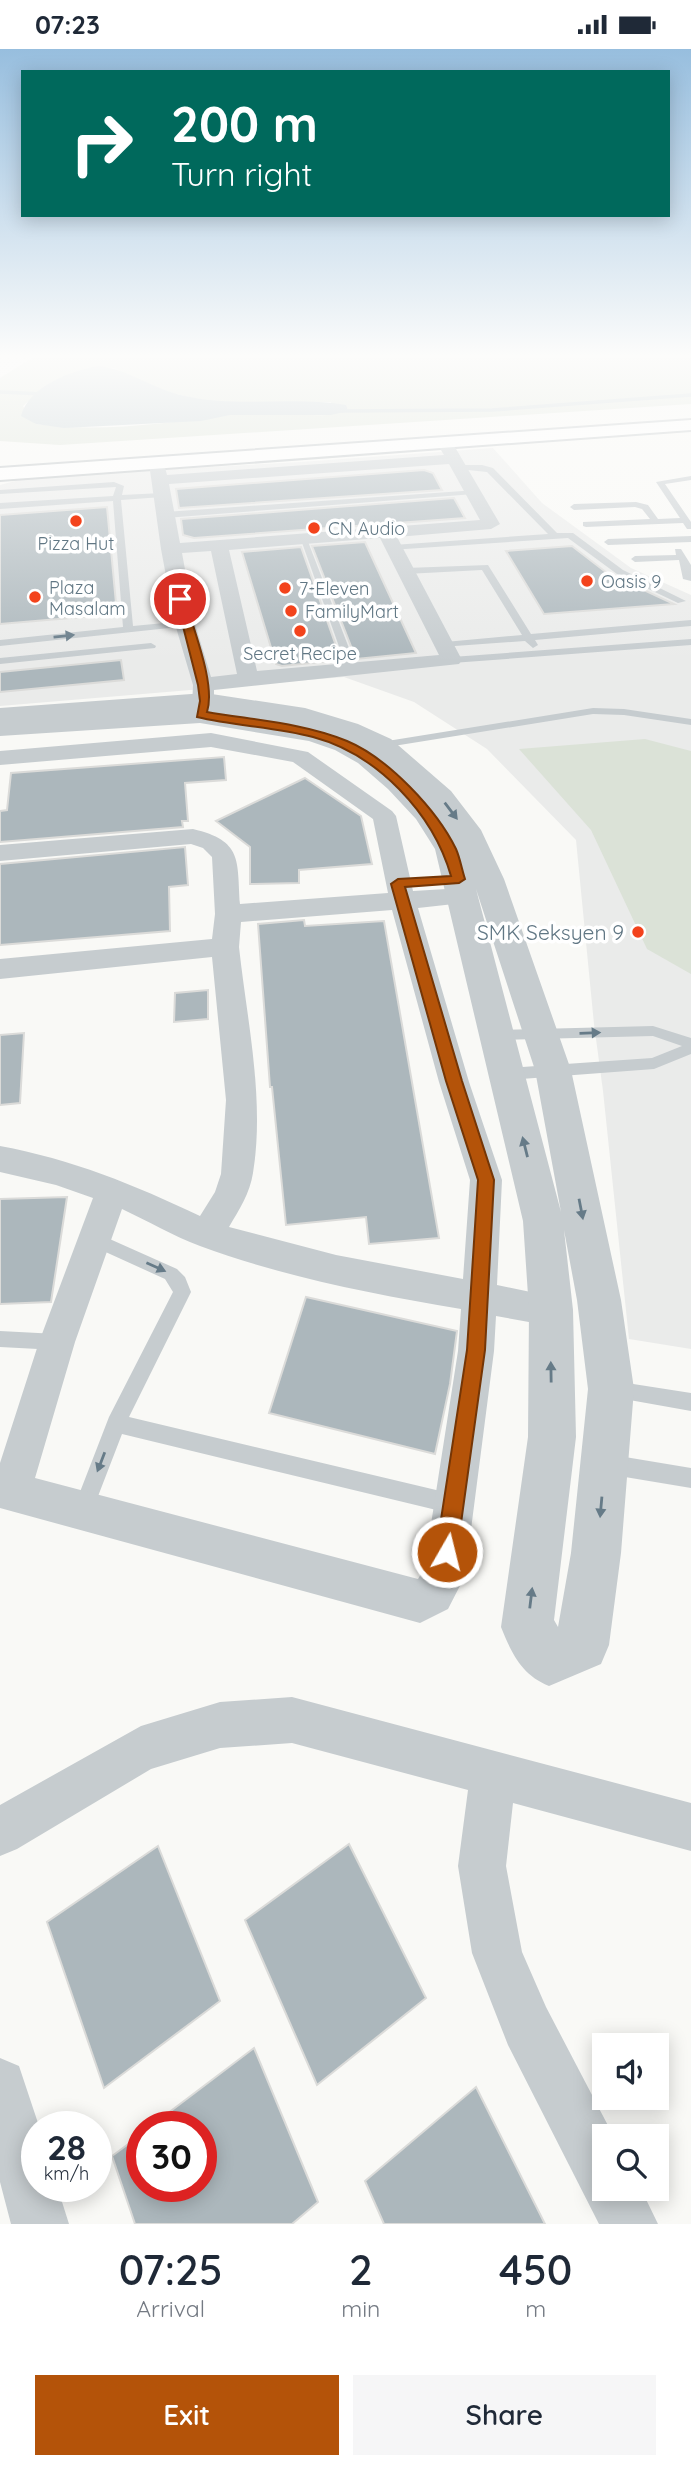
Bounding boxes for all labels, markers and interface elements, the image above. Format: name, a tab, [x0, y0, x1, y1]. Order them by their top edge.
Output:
text: 07:23	[35, 8, 100, 41]
text: 200 m	[171, 93, 318, 154]
icon: right	[56, 98, 147, 189]
text: Turn right	[171, 154, 312, 194]
marker: Pizza Hut	[68, 513, 84, 529]
place label: CN Audio	[328, 517, 405, 540]
marker: CN Audio	[306, 520, 322, 536]
place label: Pizza Hut	[38, 532, 114, 555]
pin	[150, 569, 210, 629]
place label: Oasis 9	[601, 570, 661, 593]
marker: Oasis 9	[579, 573, 595, 589]
place label: Plaza Masalam	[49, 576, 126, 620]
place label: 7-Eleven	[299, 577, 370, 600]
icon: arrive	[161, 580, 199, 618]
marker: 7-Eleven	[277, 580, 293, 596]
marker: Plaza Masalam	[27, 589, 43, 605]
place label: FamilyMart	[305, 600, 399, 623]
marker: FamilyMart	[283, 603, 299, 619]
marker: Secret Recipe	[292, 623, 308, 639]
one-way arrow	[53, 631, 75, 642]
place label: Secret Recipe	[243, 642, 357, 665]
one-way arrow	[444, 802, 458, 820]
place label: SMK Seksyen 9	[477, 919, 624, 945]
marker: SMK Seksyen 9	[630, 924, 646, 940]
one-way arrow	[579, 1027, 601, 1038]
one-way arrow	[519, 1136, 530, 1158]
one-way arrow	[576, 1198, 587, 1220]
one-way arrow	[146, 1261, 166, 1273]
one-way arrow	[545, 1361, 557, 1383]
one-way arrow	[96, 1452, 107, 1473]
one-way arrow	[595, 1496, 606, 1518]
position arrow	[410, 1515, 484, 1589]
one-way arrow	[525, 1587, 536, 1609]
map controls	[592, 2033, 669, 2201]
button: sound	[592, 2033, 669, 2110]
speed limit sign: 30	[126, 2111, 217, 2202]
button: search	[592, 2124, 669, 2201]
text: 28	[47, 2125, 86, 2169]
text: km/h	[44, 2162, 89, 2185]
text: 07:25	[119, 2243, 223, 2296]
text: 2	[349, 2243, 373, 2296]
text: 450	[499, 2243, 572, 2296]
text: Arrival	[136, 2294, 205, 2323]
text: min	[341, 2294, 380, 2323]
text: m	[525, 2294, 546, 2323]
button: Exit	[35, 2375, 339, 2455]
button: Share	[353, 2375, 656, 2455]

